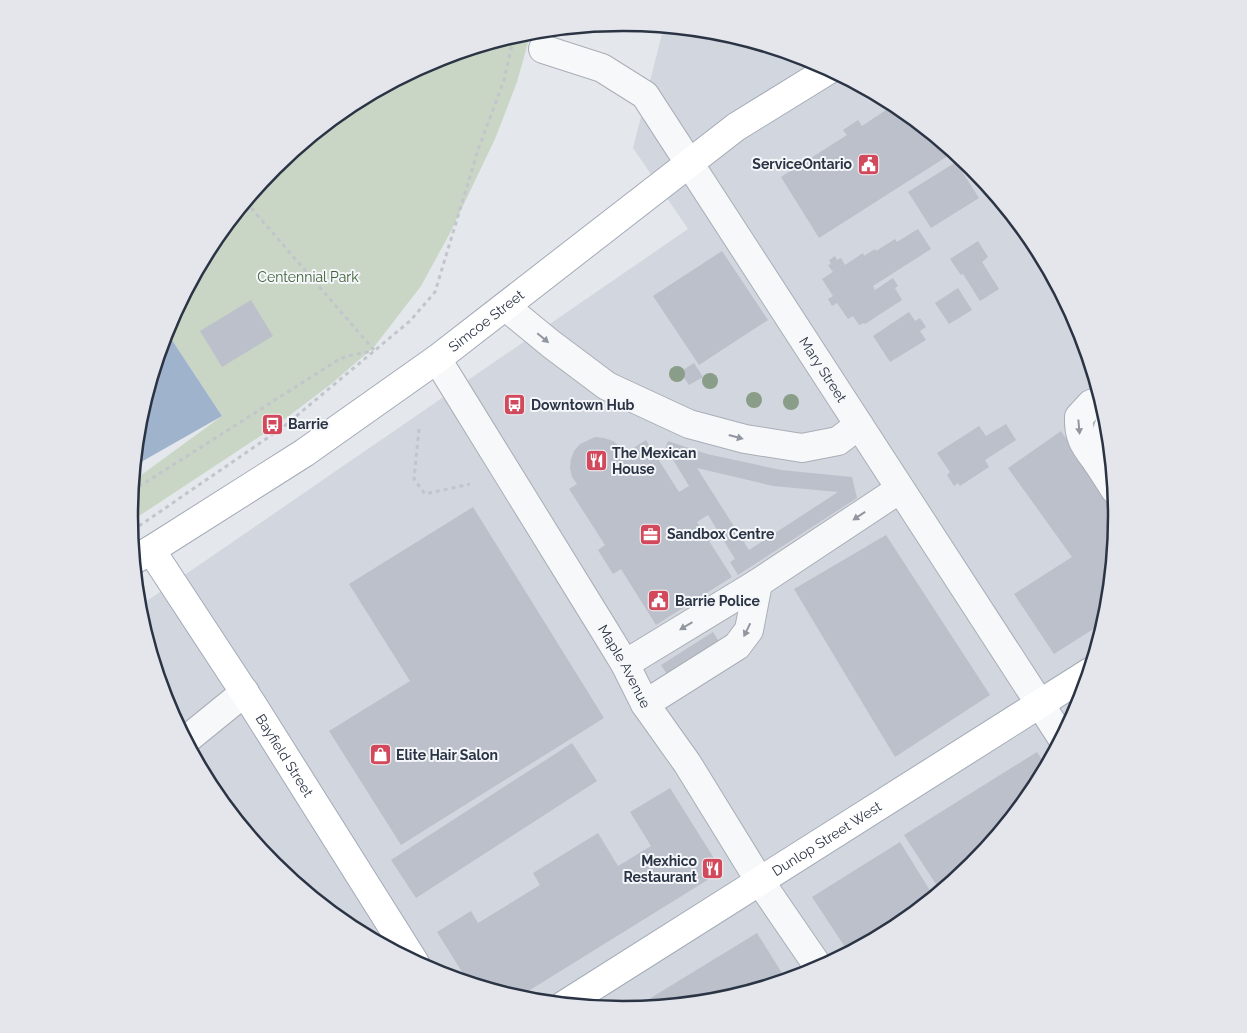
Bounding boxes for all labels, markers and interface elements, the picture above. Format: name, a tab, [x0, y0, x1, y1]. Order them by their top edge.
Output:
public building icon: ServiceOntario	[856, 152, 880, 176]
place label: ServiceOntario	[752, 156, 853, 172]
park label: Centennial Park	[257, 269, 359, 285]
street label: Simcoe Street	[445, 286, 527, 355]
one-way arrow	[537, 332, 549, 344]
street label: Mary Street	[796, 334, 850, 405]
bus stop icon: Downtown Hub	[503, 393, 527, 417]
place label: Downtown Hub	[531, 397, 635, 413]
bus stop icon: Barrie	[260, 412, 284, 436]
place label: Barrie	[288, 416, 329, 432]
one-way arrow	[1076, 420, 1084, 436]
one-way arrow	[729, 433, 744, 441]
place label: The Mexican House	[612, 445, 696, 477]
restaurant icon: The Mexican House	[584, 449, 608, 473]
one-way arrow	[853, 511, 866, 520]
office icon: Sandbox Centre	[639, 522, 663, 546]
place label: Sandbox Centre	[667, 526, 775, 542]
public building icon: Barrie Police	[647, 589, 671, 613]
place label: Barrie Police	[675, 593, 761, 609]
street label: Maple Avenue	[595, 622, 654, 711]
one-way arrow	[680, 622, 693, 631]
one-way arrow	[743, 623, 751, 638]
street label: Bayfield Street	[253, 711, 317, 800]
shop icon: Elite Hair Salon	[368, 743, 392, 767]
place label: Elite Hair Salon	[396, 747, 498, 763]
street label: Dunlop Street West	[769, 798, 885, 879]
place label: Mexhico Restaurant	[623, 853, 698, 885]
restaurant icon: Mexhico Restaurant	[701, 857, 725, 881]

